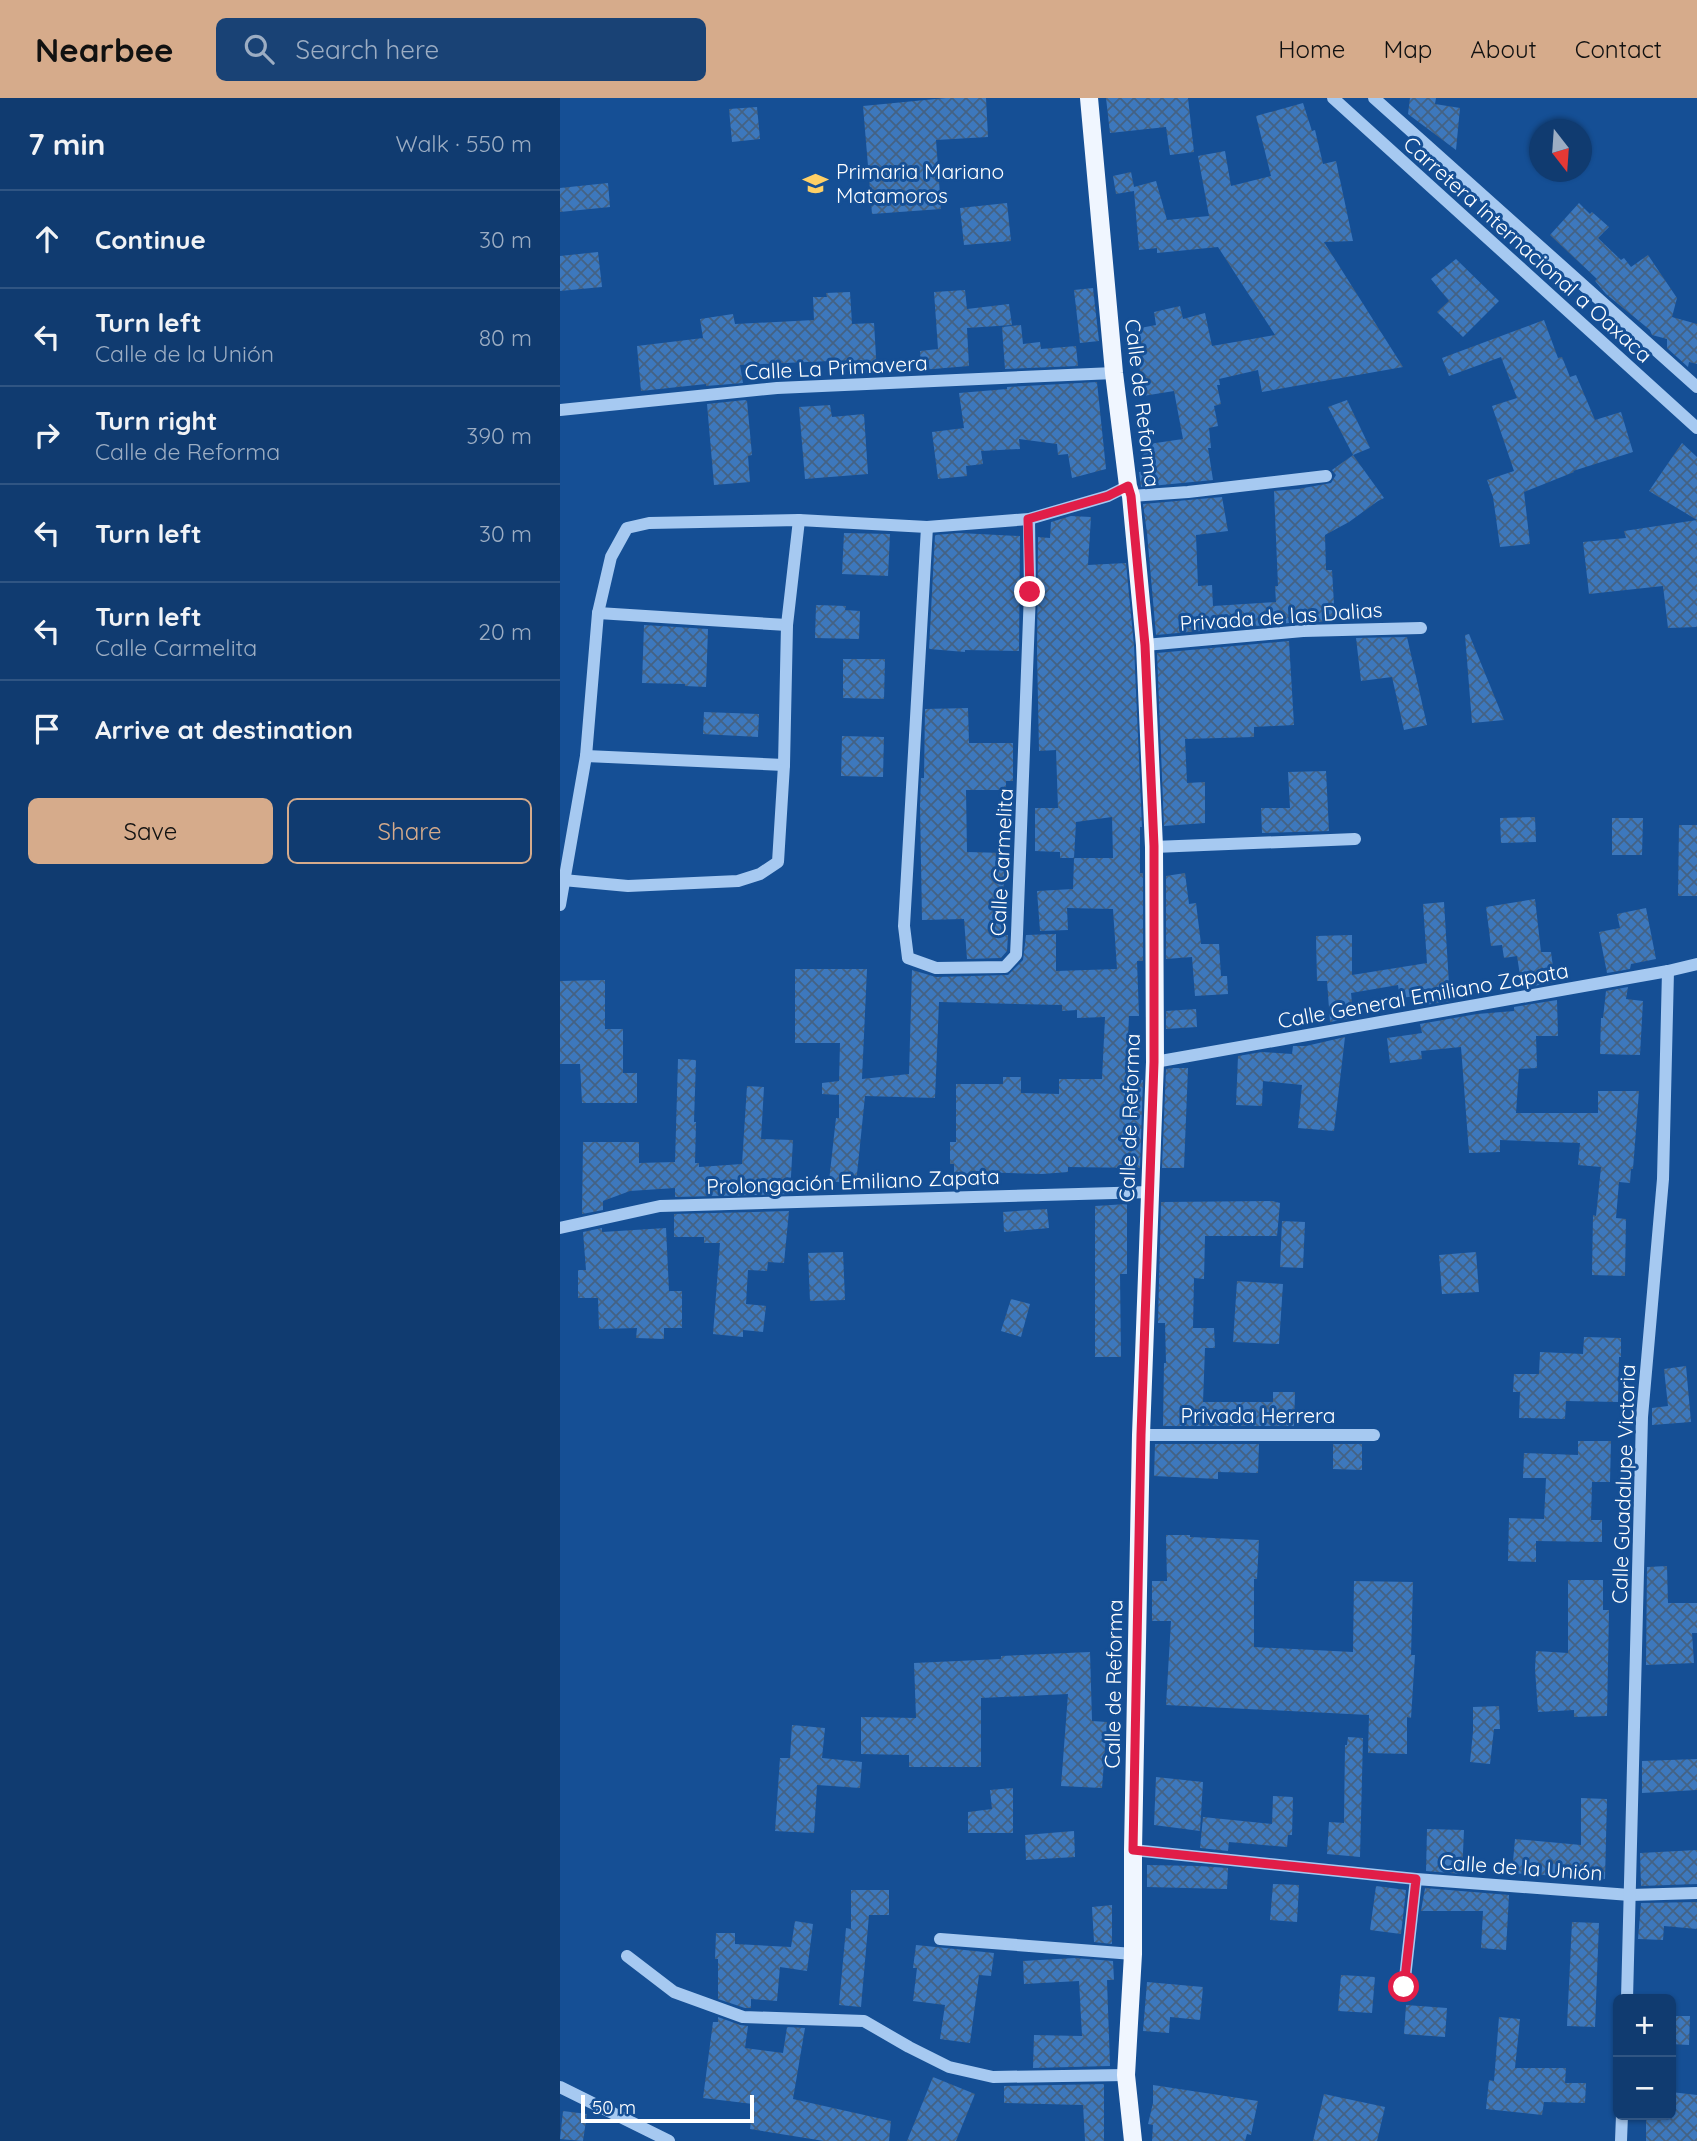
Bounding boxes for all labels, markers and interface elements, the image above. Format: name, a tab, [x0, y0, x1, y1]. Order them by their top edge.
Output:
search box	[216, 18, 706, 81]
text: Nearbee	[35, 29, 174, 70]
icon: search	[240, 30, 278, 68]
text: Search here	[296, 33, 439, 66]
text: Home	[1278, 34, 1345, 64]
text: Map	[1383, 34, 1432, 64]
text: About	[1470, 34, 1537, 64]
text: Contact	[1575, 34, 1662, 64]
north arrow	[1529, 119, 1592, 182]
text: 7 min	[28, 125, 106, 163]
text: Walk · 550 m	[395, 129, 532, 158]
street label: Carretera Internacional a Oaxaca	[1398, 130, 1658, 368]
place label: Primaria Mariano Matamoros	[836, 158, 1004, 208]
school or university icon: Primaria Mariano Matamoros	[802, 169, 830, 197]
icon: ahead	[28, 220, 66, 258]
text: Continue	[95, 223, 206, 256]
text: 30 m	[479, 225, 532, 254]
text: Turn left	[95, 306, 202, 339]
icon: left	[28, 318, 66, 356]
street label: Calle de Reforma	[1120, 318, 1166, 488]
text: 80 m	[479, 323, 532, 352]
text: Calle de la Unión	[95, 339, 274, 368]
street label: Calle La Primavera	[744, 349, 928, 385]
text: Turn right	[95, 404, 217, 437]
icon: right	[28, 416, 66, 454]
text: 390 m	[466, 421, 532, 450]
text: Calle de Reforma	[95, 437, 280, 466]
icon: left	[28, 514, 66, 552]
text: Turn left	[95, 517, 202, 550]
text: 30 m	[479, 519, 532, 548]
route end	[1014, 576, 1045, 607]
street label: Privada de las Dalias	[1179, 596, 1383, 636]
text: Turn left	[95, 600, 202, 633]
icon: left	[28, 612, 66, 650]
text: 20 m	[478, 617, 532, 646]
text: Calle Carmelita	[95, 633, 257, 662]
icon: arrive	[28, 710, 66, 748]
text: Arrive at destination	[95, 713, 353, 746]
street label: Calle Carmelita	[984, 787, 1018, 937]
button: Save	[28, 798, 273, 864]
button: Share	[287, 798, 532, 864]
street label: Calle General Emiliano Zapata	[1276, 957, 1570, 1033]
street label: Calle de Reforma	[1113, 1033, 1145, 1203]
street label: Prolongación Emiliano Zapata	[706, 1163, 1000, 1199]
street label: Calle Guadalupe Victoria	[1606, 1364, 1640, 1604]
street label: Privada Herrera	[1180, 1402, 1336, 1428]
street label: Calle de Reforma	[1099, 1599, 1127, 1769]
street label: Calle de la Unión	[1439, 1848, 1603, 1886]
route start	[1388, 1971, 1419, 2002]
map controls	[1613, 1994, 1676, 2120]
button: +	[1613, 1994, 1676, 2057]
button: −	[1613, 2057, 1676, 2120]
scale bar	[581, 2092, 754, 2124]
text: 50 m	[592, 2095, 636, 2119]

